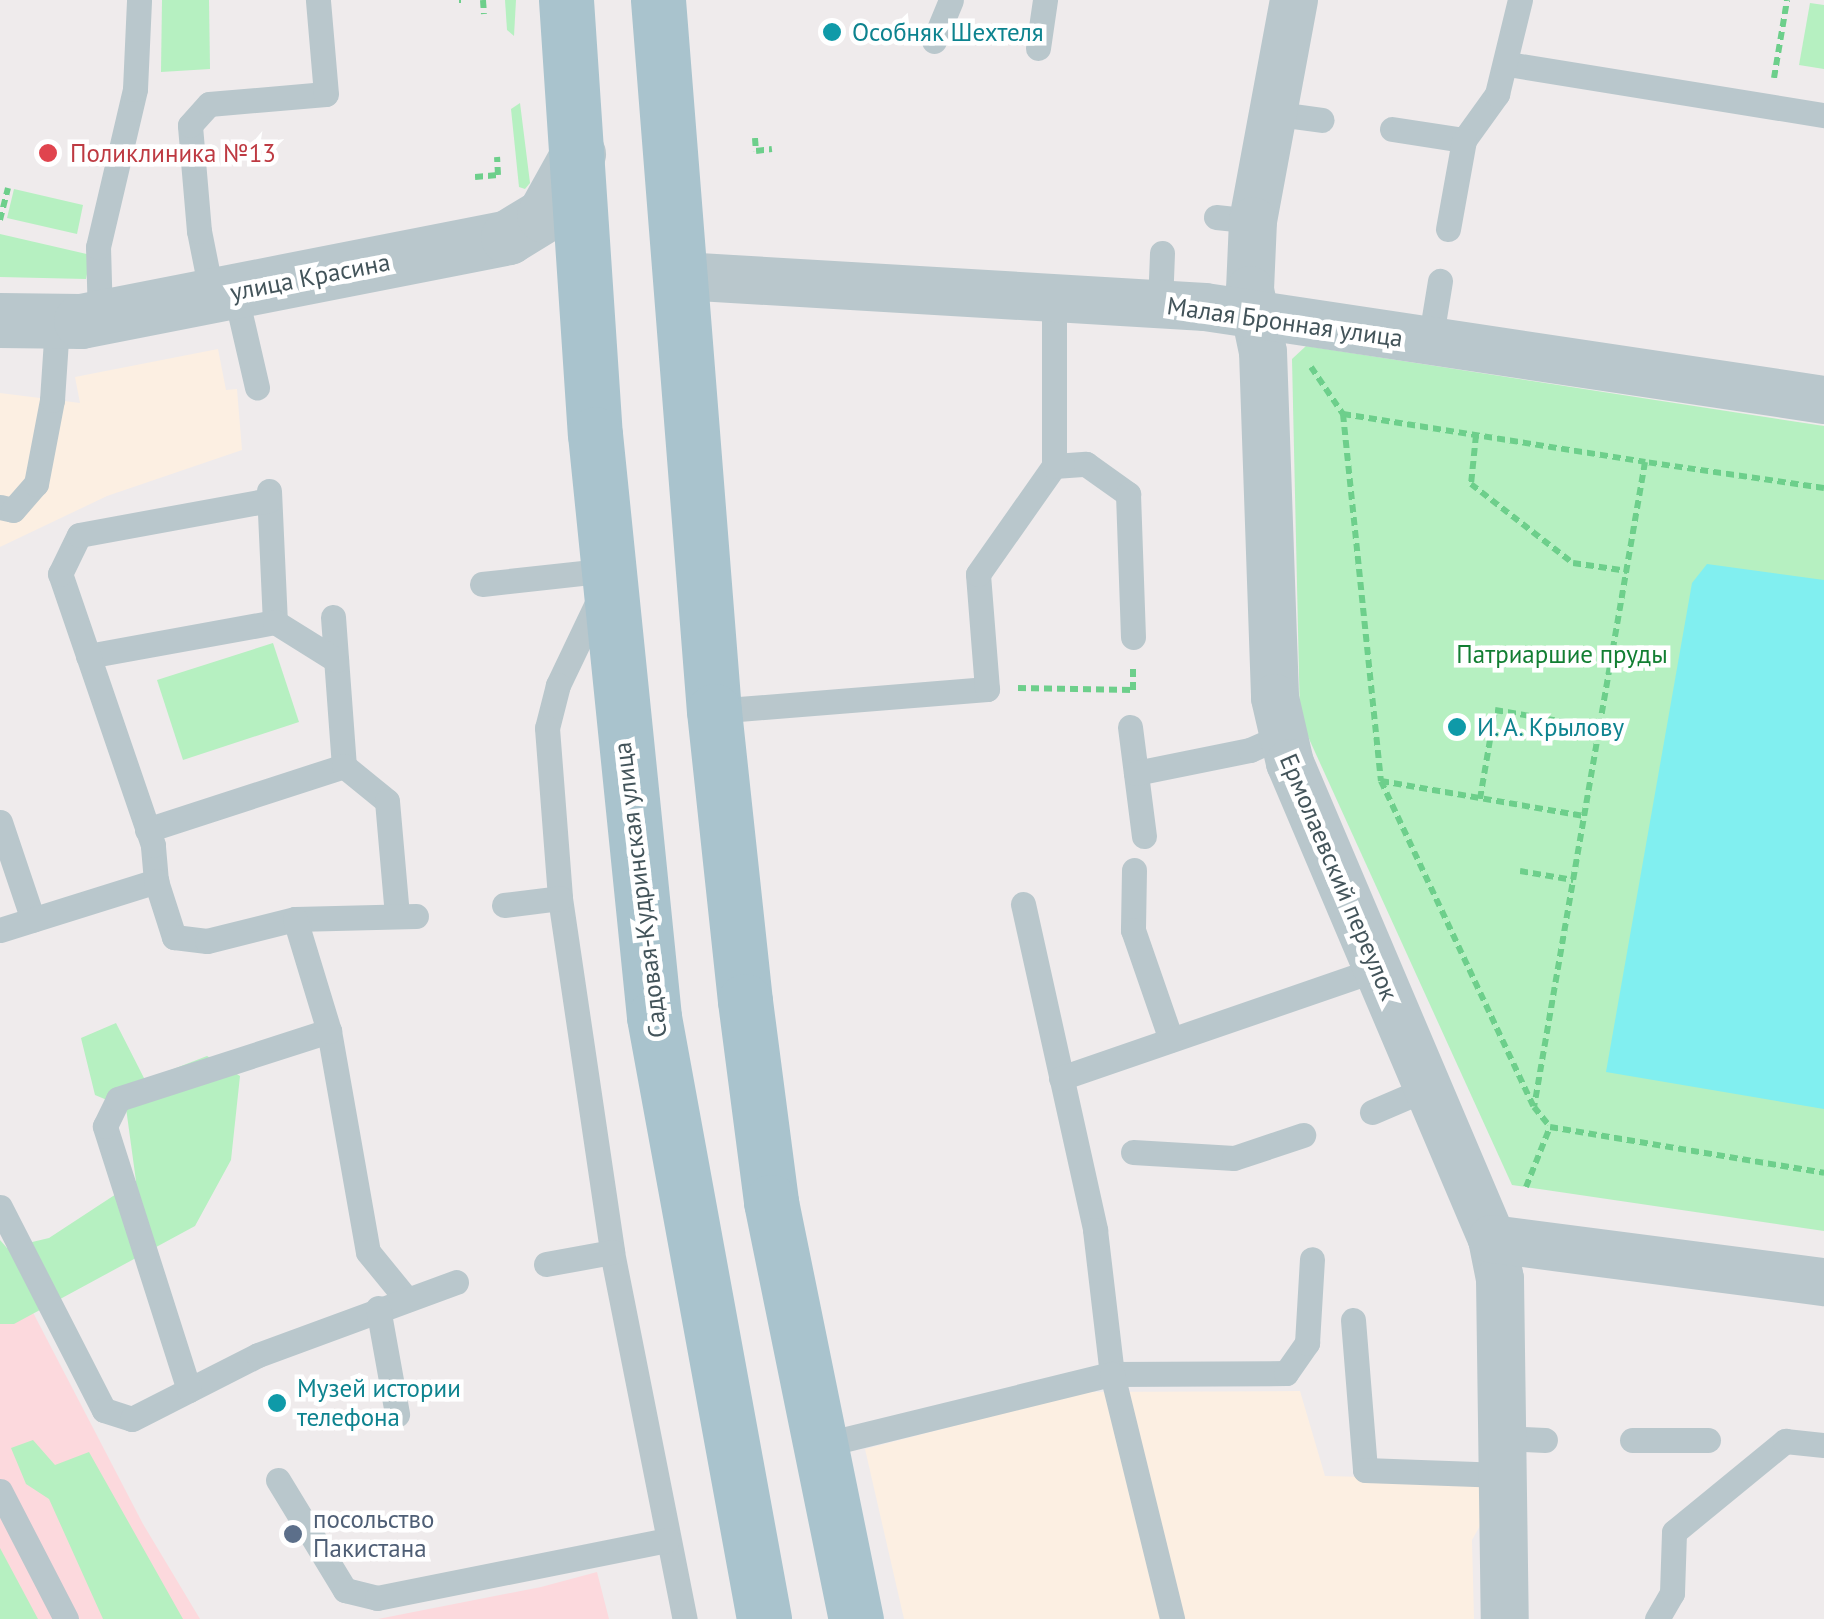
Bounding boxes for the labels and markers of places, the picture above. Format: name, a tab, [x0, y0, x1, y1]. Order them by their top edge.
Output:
place label: Особняк Шехтеля	[852, 17, 1044, 47]
marker: Особняк Шехтеля	[821, 21, 843, 43]
place label: Поликлиника №13	[70, 138, 276, 168]
marker: Поликлиника №13	[35, 140, 61, 166]
place label: И. А. Крылову	[1477, 712, 1629, 742]
marker: И. А. Крылову	[1446, 716, 1468, 738]
place label: Музей истории телефона	[297, 1374, 461, 1433]
marker: Музей истории телефона	[266, 1392, 288, 1414]
place label: посольство Пакистана	[313, 1505, 434, 1564]
marker: посольство Пакистана	[282, 1523, 304, 1545]

